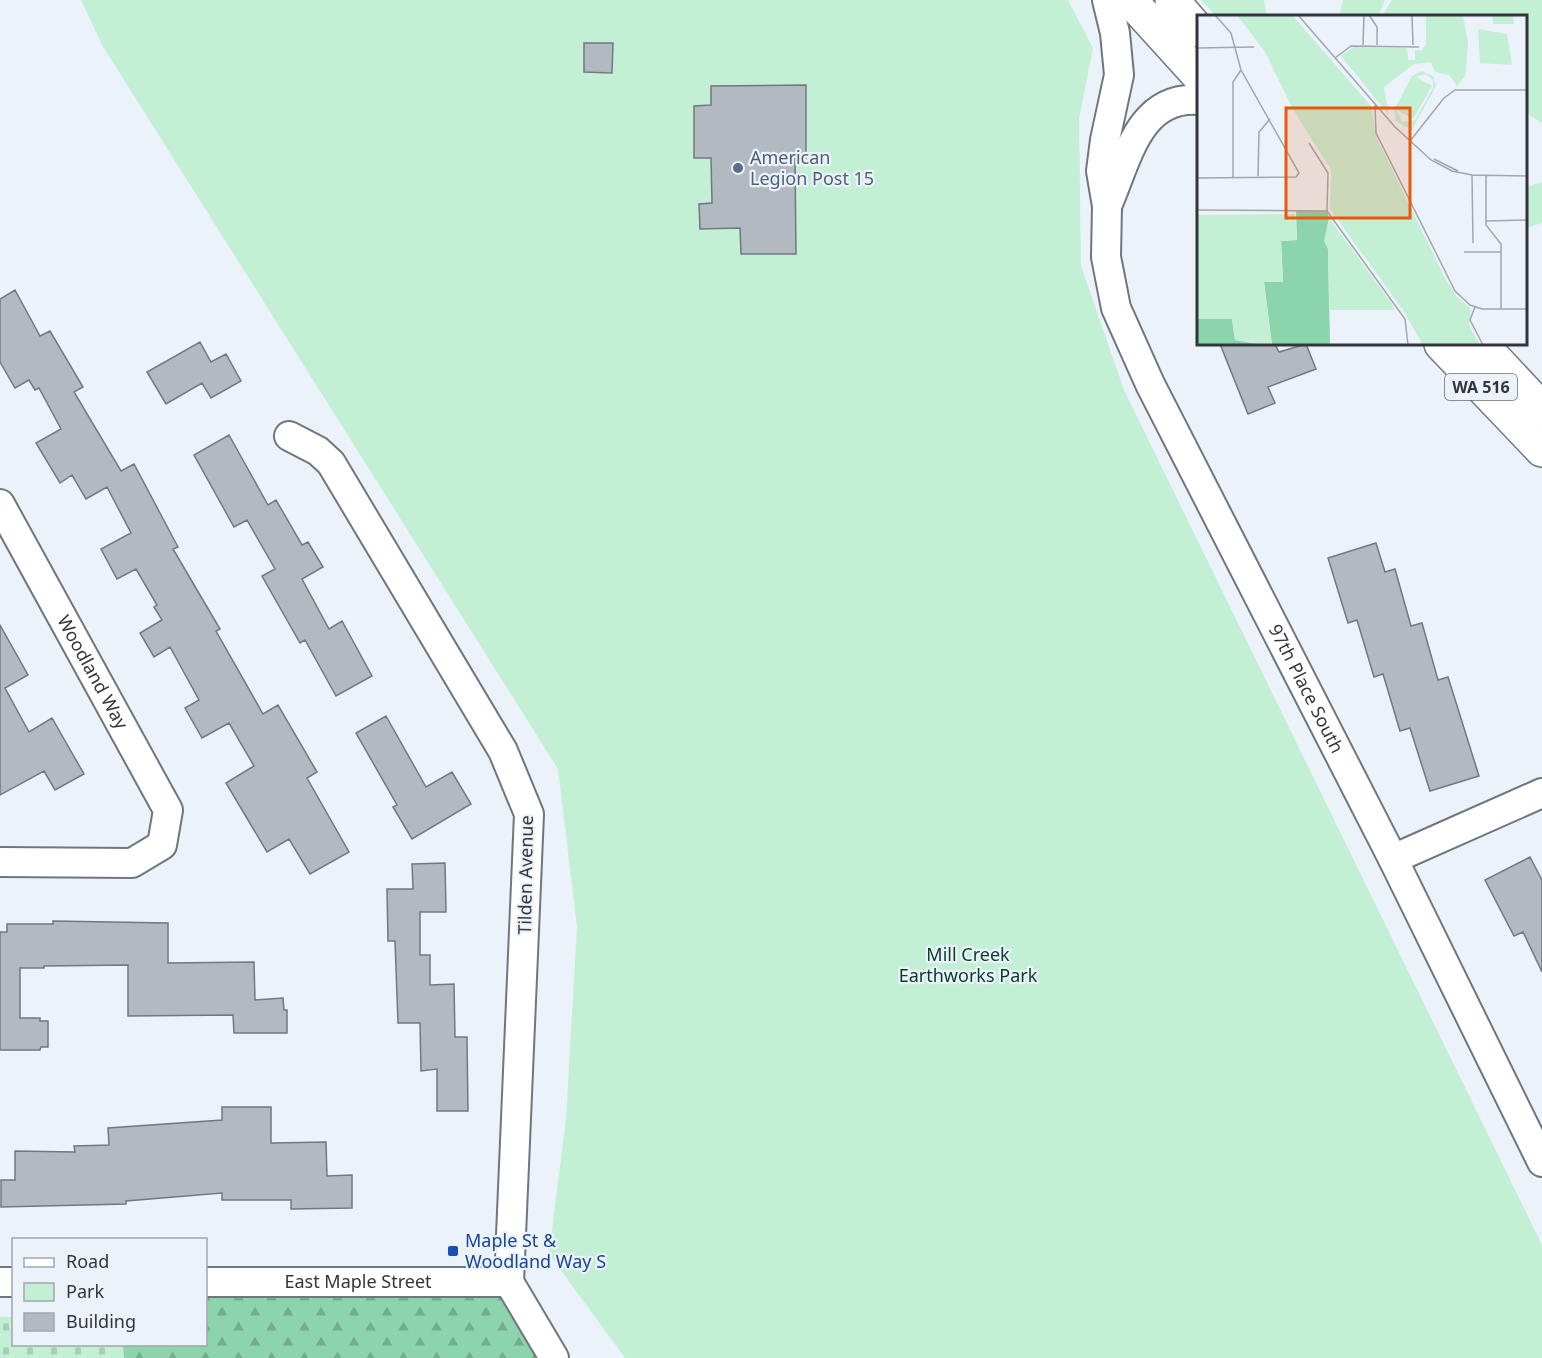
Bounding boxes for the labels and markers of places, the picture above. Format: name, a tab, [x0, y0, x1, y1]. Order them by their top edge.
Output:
place label: American Legion Post 15	[750, 145, 874, 190]
marker: American Legion Post 15	[731, 161, 745, 175]
place label: Maple St & Woodland Way S	[465, 1228, 606, 1273]
marker: Maple St & Woodland Way S	[446, 1244, 460, 1258]

